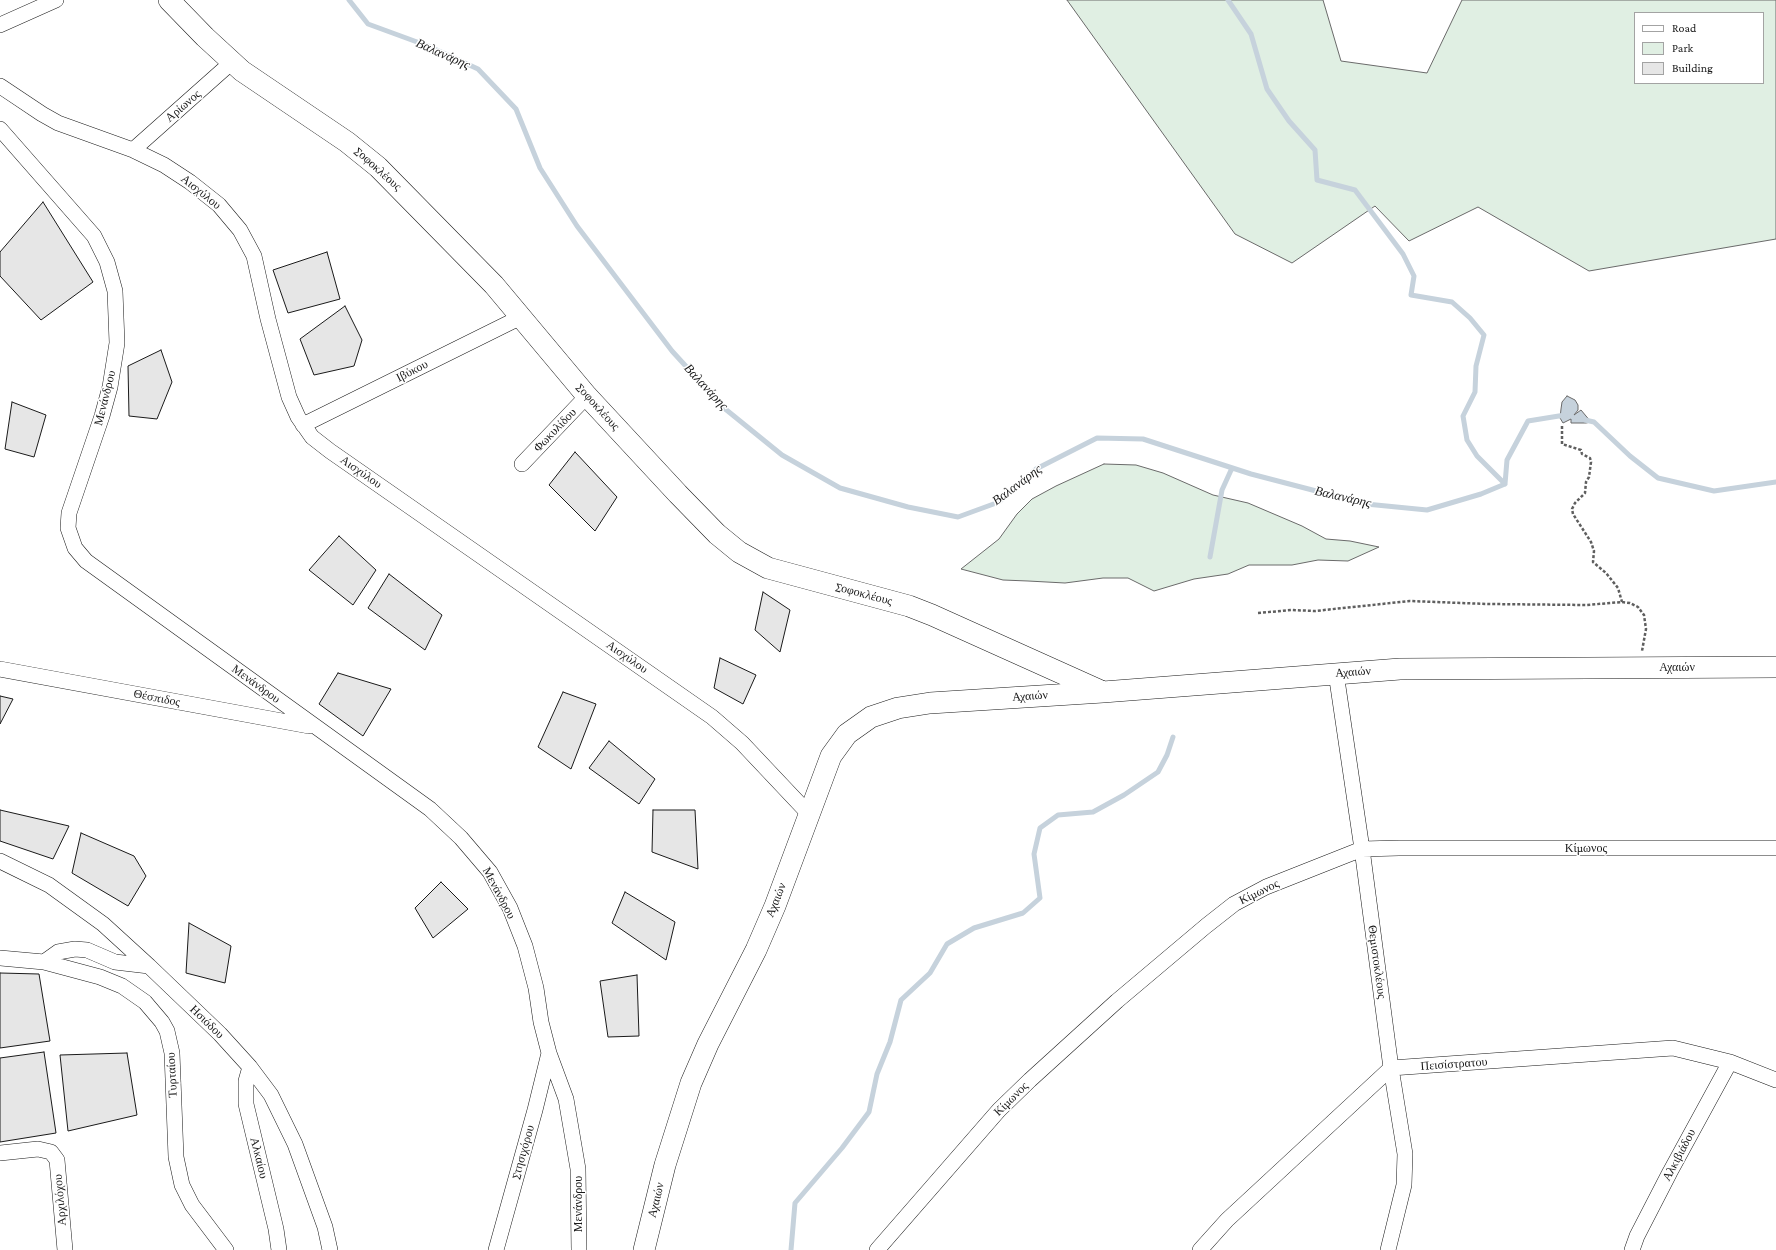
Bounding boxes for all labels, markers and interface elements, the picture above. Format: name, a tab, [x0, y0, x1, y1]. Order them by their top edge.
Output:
legend	[1634, 12, 1764, 84]
text: Road	[1672, 21, 1696, 35]
water label: Βαλανάρης	[413, 35, 473, 73]
text: Park	[1672, 41, 1693, 55]
text: Building	[1672, 61, 1713, 75]
street label: Αρίωνος	[162, 87, 204, 125]
street label: Σοφοκλέους	[352, 144, 404, 194]
street label: Αισχύλου	[178, 171, 224, 213]
street label: Ιβύκου	[394, 357, 430, 385]
water label: Βαλανάρης	[681, 361, 731, 413]
street label: Μενάνδρου	[91, 369, 119, 427]
street label: Σοφοκλέους	[573, 381, 623, 433]
street label: Φωκυλίδου	[531, 405, 579, 455]
street label: Αισχύλου	[337, 453, 385, 491]
water label: Βαλανάρης	[989, 461, 1045, 509]
water label: Βαλανάρης	[1313, 483, 1373, 511]
street label: Σοφοκλέους	[834, 579, 894, 609]
street label: Αισχύλου	[603, 638, 651, 676]
street label: Αχαιών	[1659, 660, 1695, 674]
street label: Μενάνδρου	[229, 662, 283, 706]
street label: Αχαιών	[1335, 664, 1371, 680]
street label: Θέσπιδος	[132, 686, 182, 710]
street label: Αχαιών	[1012, 688, 1048, 704]
street label: Κίμωνος	[1565, 841, 1607, 855]
street label: Μενάνδρου	[479, 865, 519, 921]
street label: Κίμωνος	[1237, 876, 1281, 908]
street label: Αχαιών	[763, 881, 789, 919]
street label: Θεμιστοκλέους	[1365, 924, 1389, 1000]
street label: Ησιόδου	[187, 1002, 227, 1042]
street label: Τυρταίου	[164, 1052, 180, 1098]
street label: Πεισίστρατου	[1420, 1054, 1488, 1074]
street label: Κίμωνος	[991, 1079, 1031, 1119]
street label: Στησιχόρου	[508, 1123, 538, 1181]
street label: Αλκιβιάδου	[1659, 1127, 1699, 1183]
street label: Αλκαίου	[247, 1136, 271, 1180]
street label: Αρχιλόχου	[51, 1173, 69, 1227]
street label: Μενάνδρου	[571, 1176, 585, 1232]
street label: Αχαιών	[645, 1181, 667, 1219]

